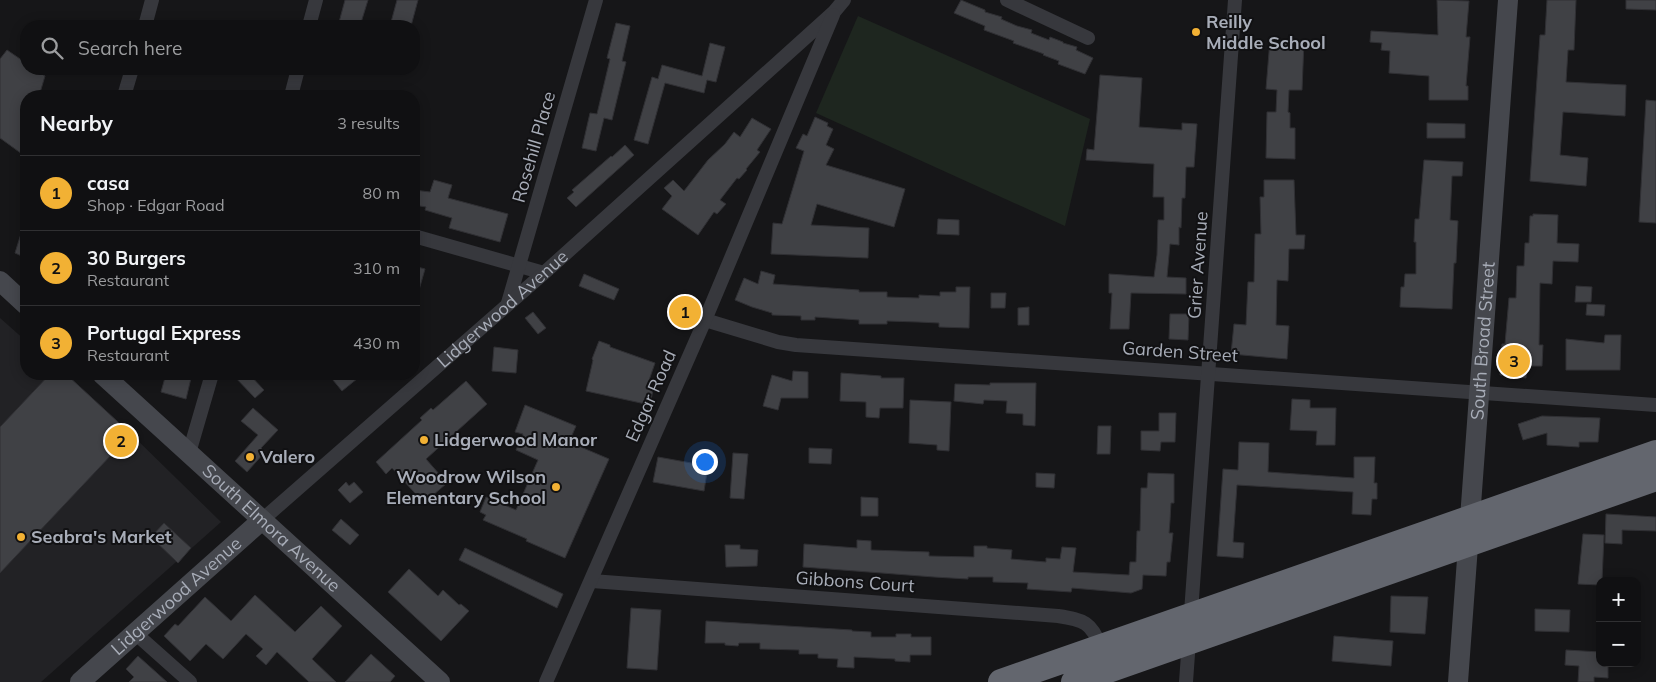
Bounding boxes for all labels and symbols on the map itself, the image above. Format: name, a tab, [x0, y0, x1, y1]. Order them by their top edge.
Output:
place label: Reilly Middle School	[1206, 10, 1326, 54]
marker: Reilly Middle School	[1190, 26, 1202, 38]
street label: Rosehill Place	[507, 89, 560, 205]
street label: Grier Avenue	[1182, 210, 1213, 319]
street label: Lidgerwood Avenue	[432, 245, 573, 372]
street label: South Broad Street	[1465, 261, 1500, 421]
pin: 1	[669, 293, 701, 331]
street label: Garden Street	[1121, 336, 1239, 367]
pin: 3	[1498, 342, 1530, 380]
street label: Edgar Road	[620, 346, 681, 445]
pin: 2	[105, 422, 137, 460]
place label: Lidgerwood Manor	[434, 428, 598, 451]
marker: Lidgerwood Manor	[418, 434, 430, 446]
place label: Valero	[259, 445, 315, 468]
your location	[692, 449, 718, 475]
marker: Valero	[244, 451, 256, 463]
street label: South Elmora Avenue	[198, 459, 346, 597]
place label: Woodrow Wilson Elementary School	[386, 465, 546, 509]
marker: Woodrow Wilson Elementary School	[550, 481, 562, 493]
place label: Seabra's Market	[31, 525, 172, 548]
marker: Seabra's Market	[15, 531, 27, 543]
street label: Lidgerwood Avenue	[106, 532, 246, 660]
street label: Gibbons Court	[795, 566, 915, 597]

